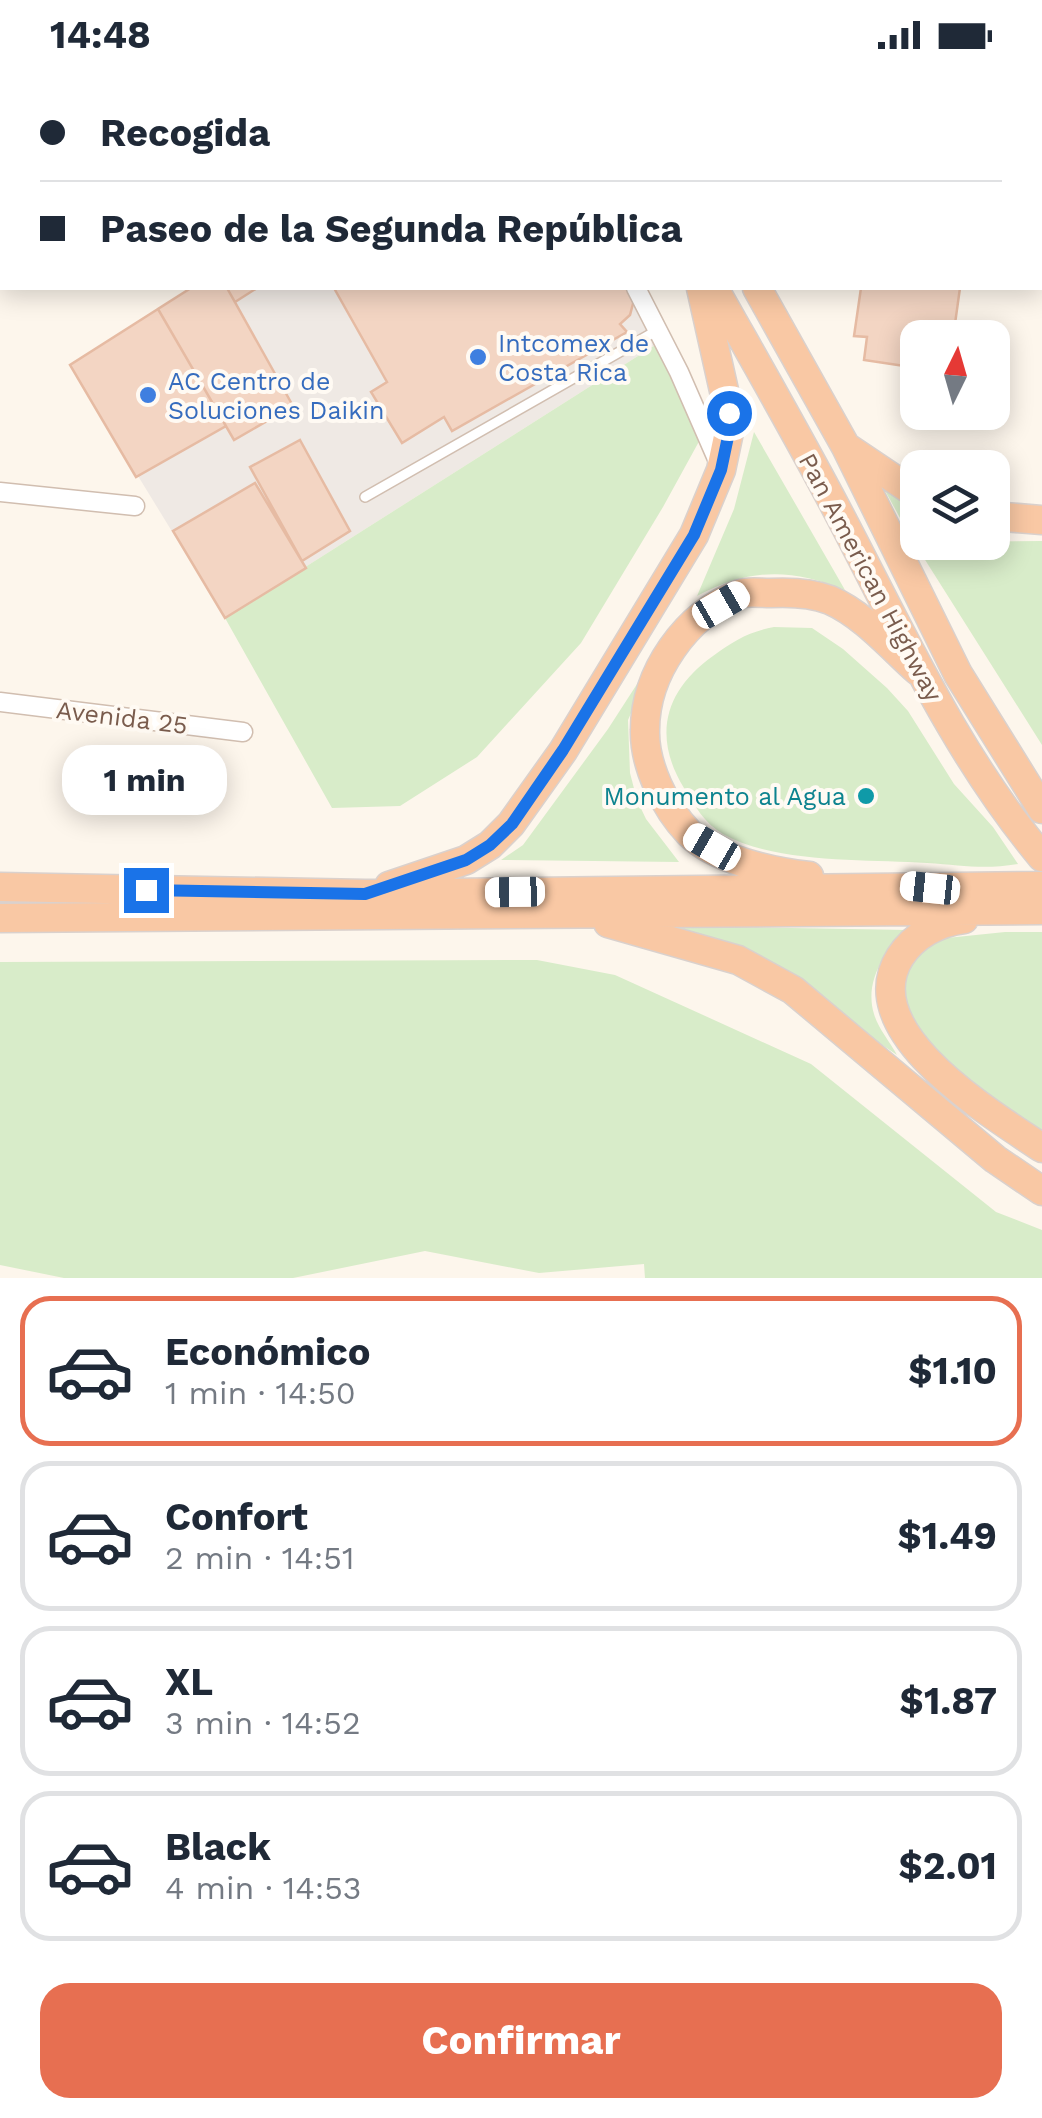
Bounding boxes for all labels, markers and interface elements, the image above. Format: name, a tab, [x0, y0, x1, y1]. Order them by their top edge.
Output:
text: 14:48	[50, 13, 151, 57]
text: Recogida	[100, 111, 270, 155]
text: Paseo de la Segunda República	[100, 207, 682, 251]
north arrow	[900, 320, 1010, 430]
map controls	[900, 320, 1010, 560]
place label: Intcomex de Costa Rica	[498, 329, 649, 387]
marker: Intcomex de Costa Rica	[467, 346, 489, 368]
place label: AC Centro de Soluciones Daikin	[168, 367, 384, 425]
marker: AC Centro de Soluciones Daikin	[137, 384, 159, 406]
route start	[707, 391, 752, 436]
street label: Pan American Highway	[793, 448, 948, 706]
button: layers	[900, 450, 1010, 560]
car	[688, 577, 754, 633]
street label: Avenida 25	[55, 695, 189, 740]
callout: 1 min	[64, 745, 228, 815]
text: 1 min	[103, 761, 186, 799]
place label: Monumento al Agua	[604, 782, 846, 811]
marker: Monumento al Agua	[855, 785, 877, 807]
car	[679, 819, 745, 875]
route end	[124, 868, 169, 913]
car	[899, 870, 961, 906]
car	[485, 876, 545, 908]
icon: car	[45, 1326, 135, 1416]
text: Económico	[165, 1330, 370, 1374]
text: $1.10	[908, 1349, 997, 1393]
text: 1 min · 14:50	[165, 1374, 356, 1412]
icon: car	[45, 1491, 135, 1581]
text: Confort	[165, 1495, 308, 1539]
text: $1.49	[897, 1514, 997, 1558]
text: 2 min · 14:51	[165, 1539, 354, 1577]
icon: car	[45, 1656, 135, 1746]
text: XL	[165, 1660, 213, 1704]
text: $1.87	[900, 1679, 997, 1723]
text: 3 min · 14:52	[165, 1704, 361, 1742]
icon: car	[45, 1821, 135, 1911]
text: Black	[165, 1825, 271, 1869]
text: $2.01	[898, 1844, 997, 1888]
text: 4 min · 14:53	[165, 1869, 361, 1907]
button: Confirmar	[40, 1983, 1002, 2098]

